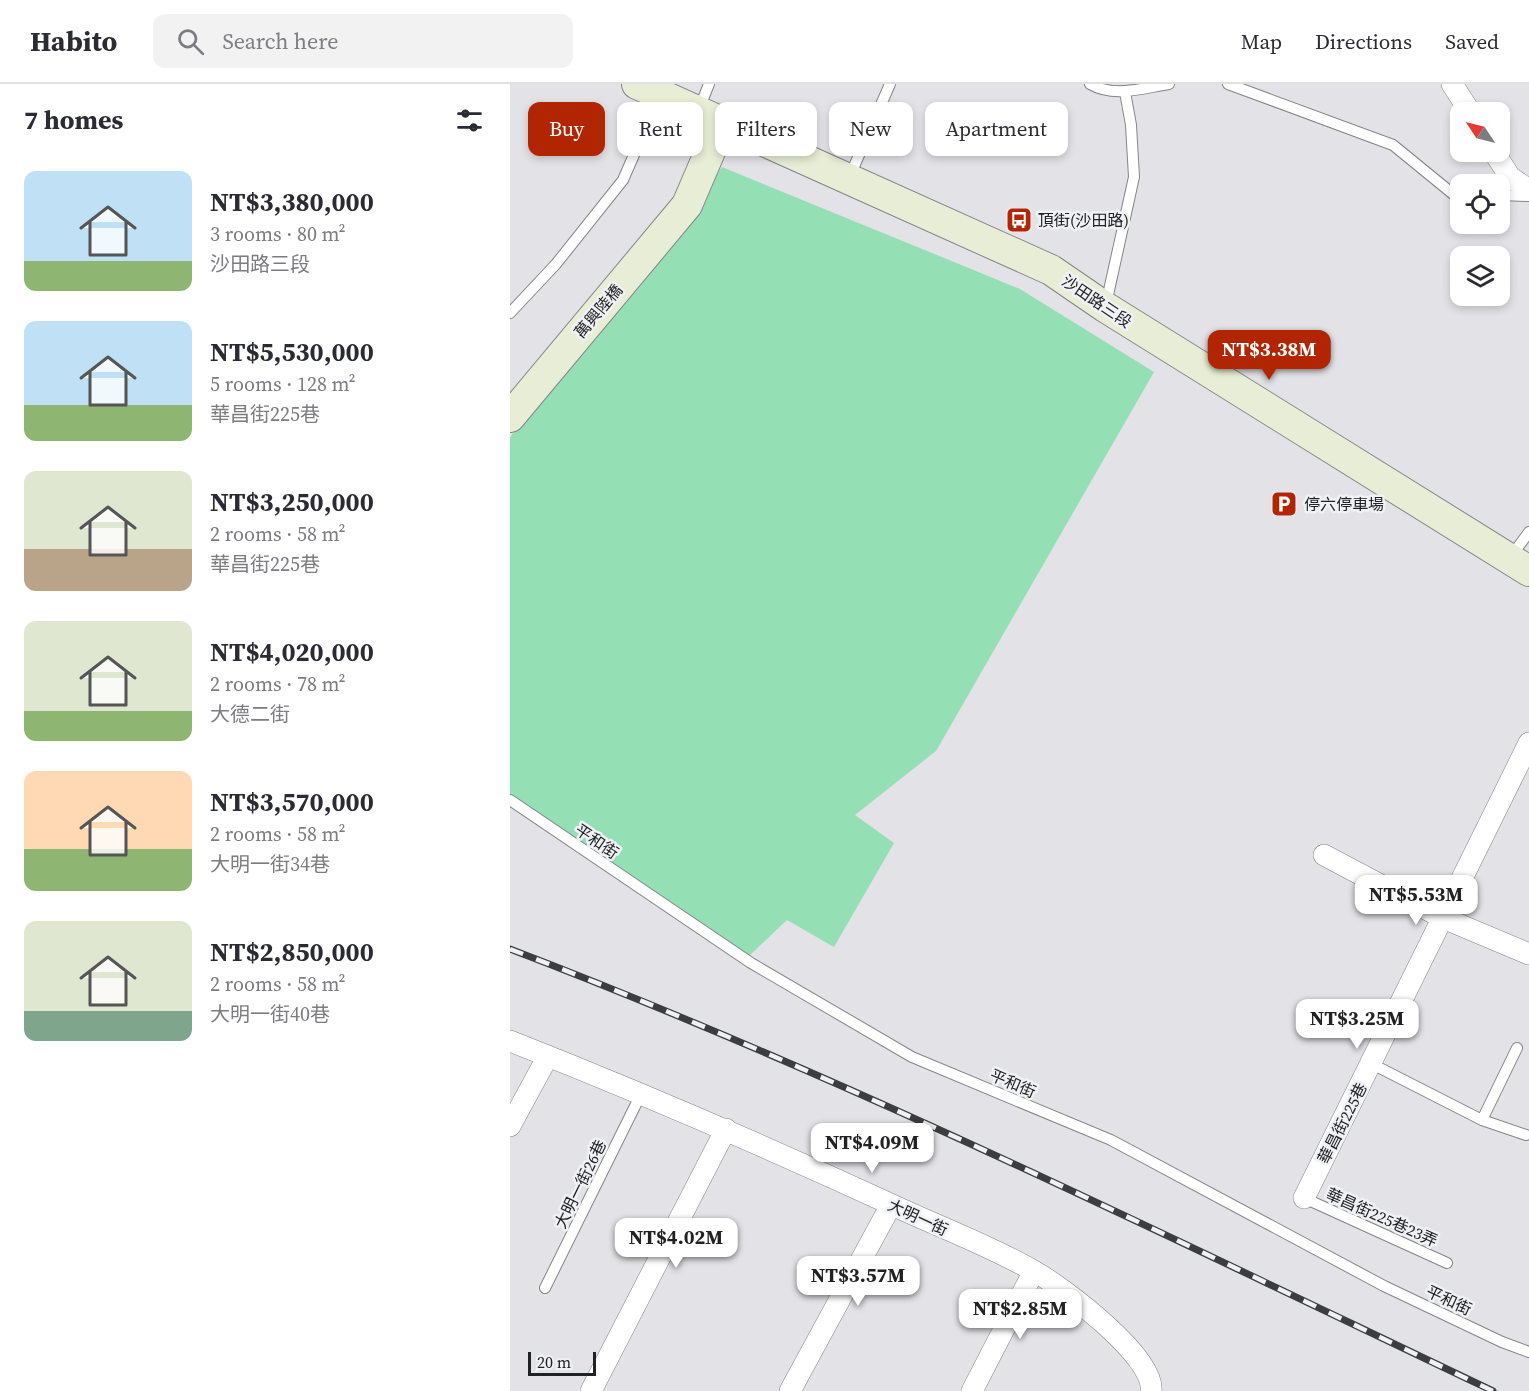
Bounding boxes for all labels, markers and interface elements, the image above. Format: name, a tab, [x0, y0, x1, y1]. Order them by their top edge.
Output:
search box	[153, 14, 573, 68]
text: Habito	[30, 22, 117, 60]
icon: search	[174, 25, 207, 58]
text: Search here	[222, 26, 338, 56]
text: Map	[1241, 27, 1282, 56]
text: Directions	[1315, 27, 1412, 56]
text: Saved	[1445, 27, 1499, 56]
text: 7 homes	[24, 102, 123, 138]
chip: Buy	[528, 102, 605, 156]
chip: Rent	[617, 102, 703, 156]
chip: Filters	[715, 102, 817, 156]
chip: New	[829, 102, 913, 156]
chip: Apartment	[925, 102, 1068, 156]
north arrow	[1450, 102, 1510, 162]
map controls	[1450, 102, 1510, 306]
icon: filters	[453, 104, 486, 137]
button: locate	[1450, 174, 1510, 234]
text: NT$3,380,000	[210, 184, 374, 220]
icon: home	[72, 195, 144, 267]
bus stop icon: 頂街(沙田路)	[1004, 205, 1034, 235]
place label: 頂街(沙田路)	[1038, 209, 1129, 231]
text: 3 rooms · 80 m²	[210, 220, 346, 248]
button: layers	[1450, 246, 1510, 306]
text: 沙田路三段	[210, 250, 310, 278]
street label: 沙田路三段	[1058, 270, 1136, 332]
street label: 萬興陸橋	[569, 279, 627, 343]
pin: NT$3.38M	[1207, 330, 1331, 381]
text: NT$5,530,000	[210, 334, 374, 370]
text: NT$3.38M	[1222, 335, 1316, 363]
icon: home	[72, 345, 144, 417]
text: 5 rooms · 128 m²	[210, 370, 356, 398]
text: 華昌街225巷	[210, 400, 320, 428]
text: NT$3,250,000	[210, 484, 374, 520]
parking icon: 停六停車場	[1269, 489, 1299, 519]
place label: 停六停車場	[1304, 493, 1384, 515]
icon: home	[72, 495, 144, 567]
text: 2 rooms · 58 m²	[210, 520, 346, 548]
text: 華昌街225巷	[210, 550, 320, 578]
text: NT$4,020,000	[210, 634, 374, 670]
icon: home	[72, 645, 144, 717]
text: 2 rooms · 78 m²	[210, 670, 346, 698]
text: 大德二街	[210, 700, 290, 728]
text: NT$3,570,000	[210, 784, 374, 820]
icon: home	[72, 795, 144, 867]
street label: 平和街	[571, 818, 623, 864]
text: 2 rooms · 58 m²	[210, 820, 346, 848]
text: 大明一街34巷	[210, 850, 330, 878]
pin: NT$5.53M	[1354, 875, 1478, 926]
text: NT$5.53M	[1369, 880, 1463, 908]
text: NT$2,850,000	[210, 934, 374, 970]
icon: home	[72, 945, 144, 1017]
text: 2 rooms · 58 m²	[210, 970, 346, 998]
pin: NT$3.25M	[1295, 999, 1419, 1050]
text: 大明一街40巷	[210, 1000, 330, 1028]
text: NT$3.25M	[1310, 1004, 1404, 1032]
street label: 平和街	[987, 1063, 1039, 1103]
street label: 華昌街225巷	[1312, 1079, 1372, 1167]
pin: NT$4.09M	[810, 1123, 934, 1174]
text: NT$4.09M	[825, 1128, 919, 1156]
street label: 大明一街26巷	[549, 1136, 611, 1232]
street label: 華昌街225巷23弄	[1323, 1183, 1441, 1251]
street label: 大明一街	[884, 1194, 952, 1240]
pin: NT$4.02M	[614, 1218, 738, 1269]
text: NT$4.02M	[629, 1223, 723, 1251]
pin: NT$3.57M	[796, 1256, 920, 1307]
text: NT$3.57M	[811, 1261, 905, 1289]
street label: 平和街	[1423, 1280, 1475, 1320]
pin: NT$2.85M	[958, 1289, 1082, 1340]
text: NT$2.85M	[973, 1294, 1067, 1322]
scale bar	[528, 1349, 596, 1376]
text: 20 m	[537, 1351, 571, 1373]

